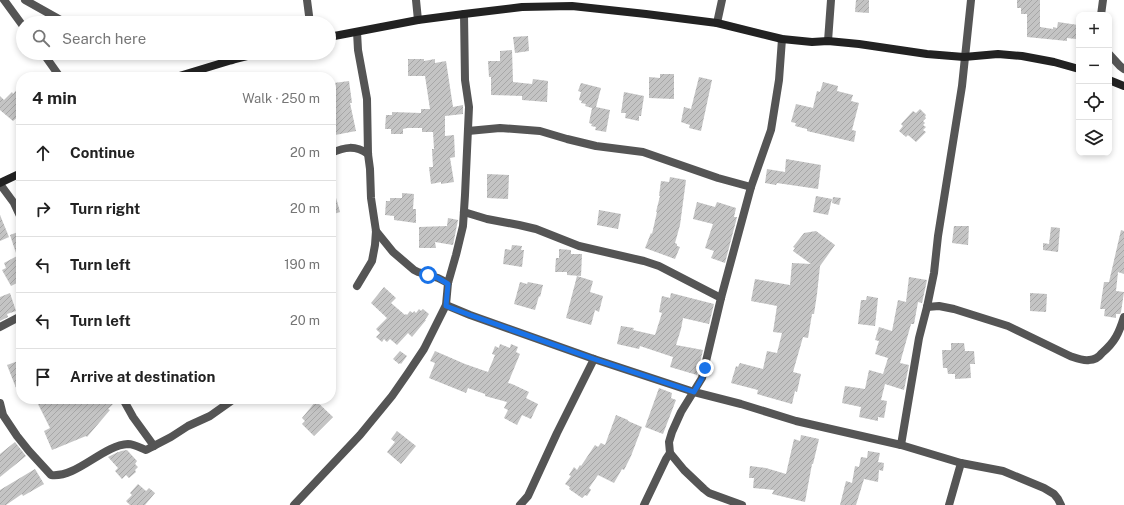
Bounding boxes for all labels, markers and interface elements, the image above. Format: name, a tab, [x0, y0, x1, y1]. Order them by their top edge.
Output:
map controls	[1076, 12, 1112, 156]
button: +	[1076, 12, 1112, 48]
search box	[16, 16, 336, 60]
icon: search	[30, 27, 52, 49]
text: Search here	[62, 30, 146, 47]
button: −	[1076, 48, 1112, 84]
button: locate	[1076, 84, 1112, 120]
text: 4 min	[32, 88, 77, 108]
text: Walk · 250 m	[242, 91, 320, 106]
button: layers	[1076, 120, 1112, 156]
icon: ahead	[32, 142, 54, 164]
text: Continue	[70, 144, 135, 161]
text: 20 m	[290, 145, 320, 160]
icon: right	[32, 198, 54, 220]
text: Turn right	[70, 200, 140, 217]
text: 20 m	[290, 201, 320, 216]
icon: left	[32, 254, 54, 276]
text: Turn left	[70, 256, 131, 273]
text: 190 m	[284, 257, 320, 272]
route start	[419, 266, 437, 284]
icon: left	[32, 310, 54, 332]
text: Turn left	[70, 312, 131, 329]
text: 20 m	[290, 313, 320, 328]
route end	[696, 359, 714, 377]
icon: arrive	[32, 366, 54, 388]
text: Arrive at destination	[70, 368, 215, 385]

